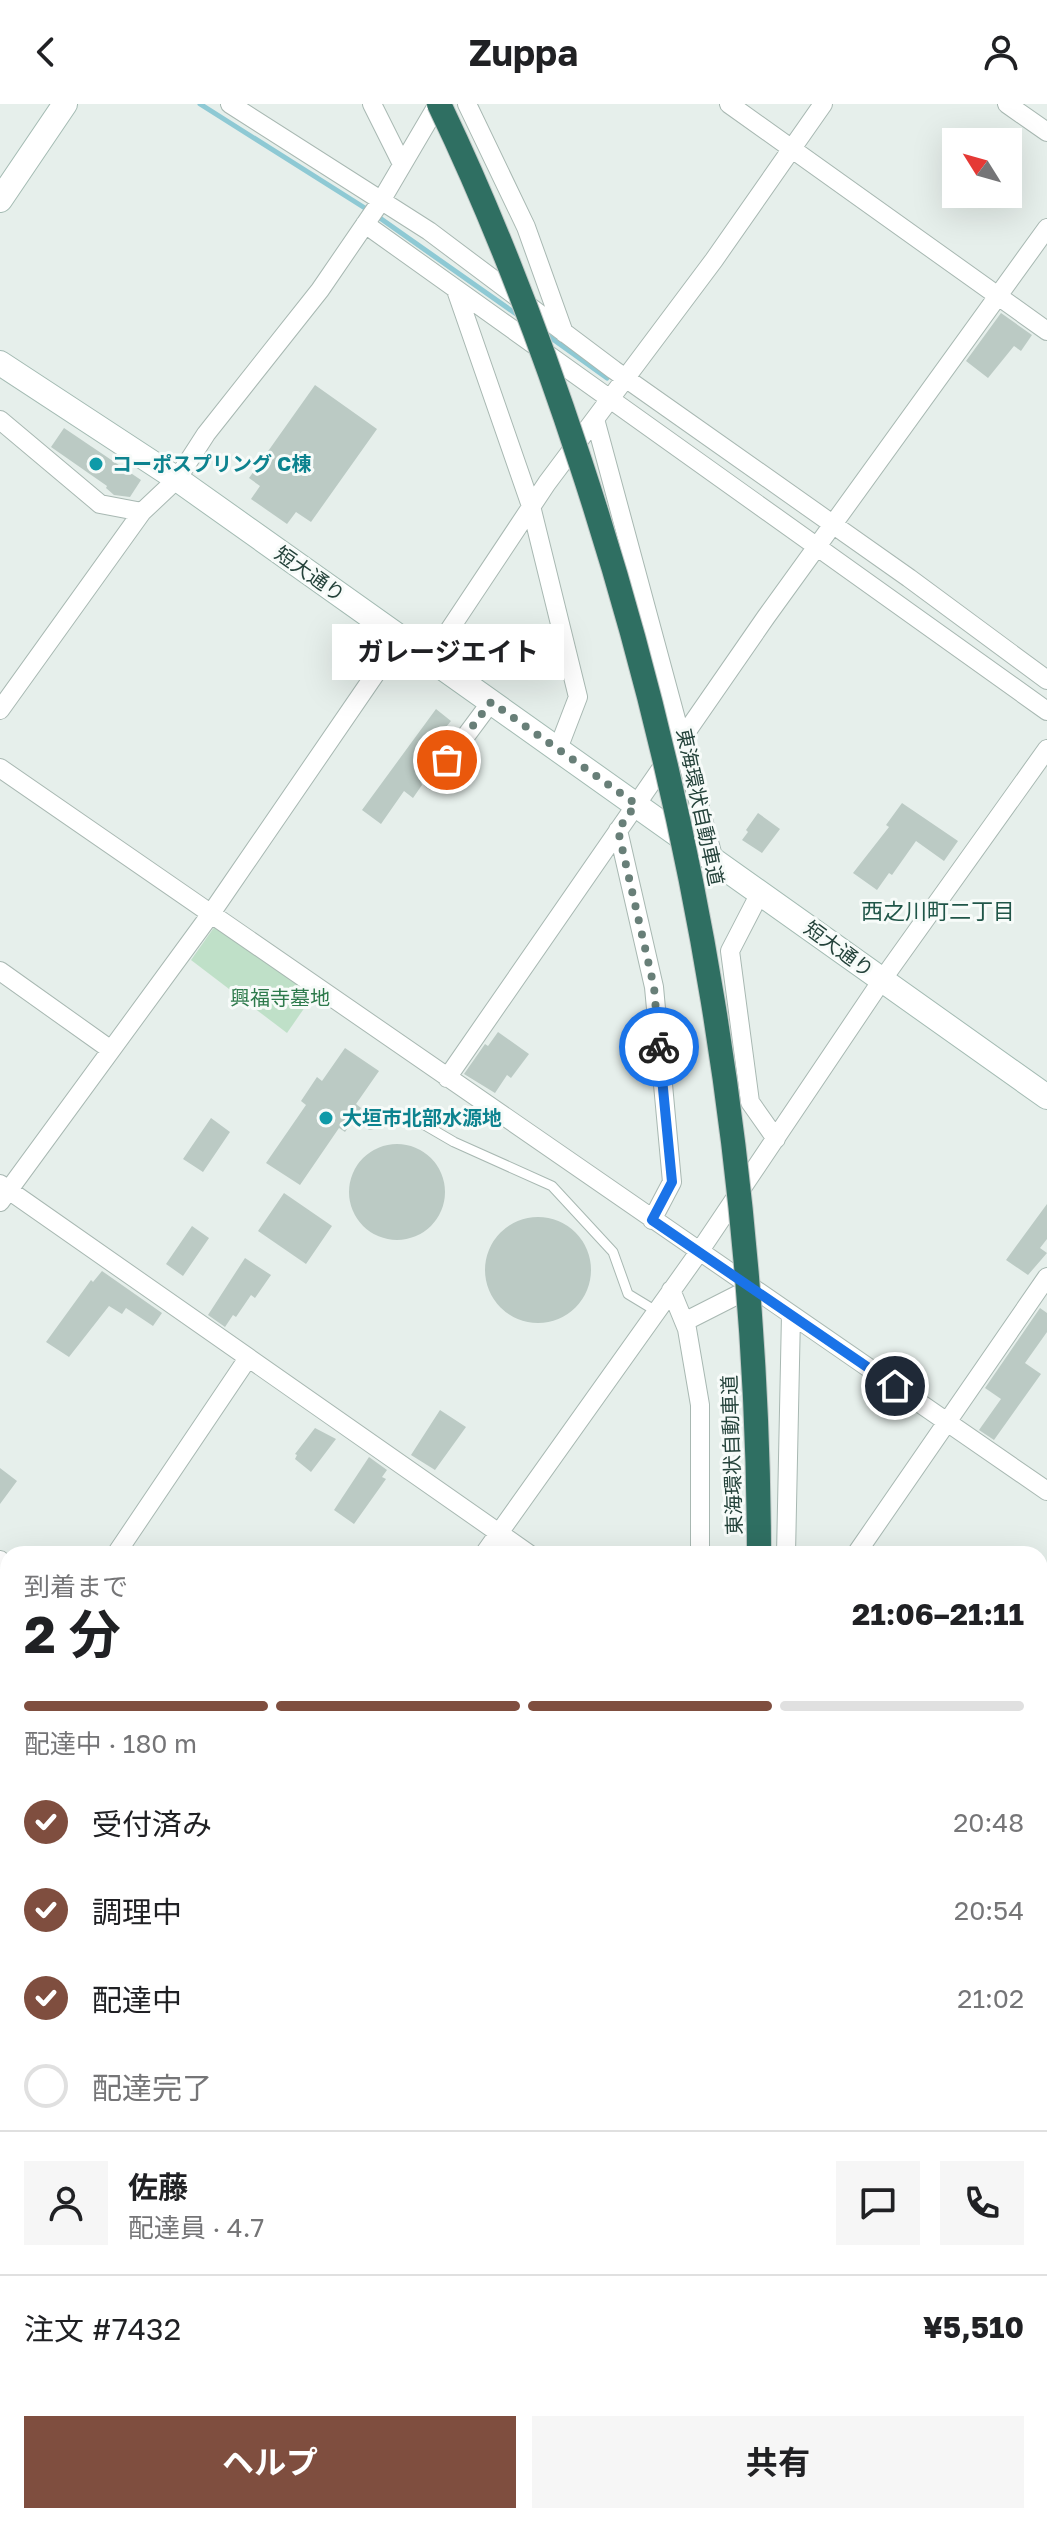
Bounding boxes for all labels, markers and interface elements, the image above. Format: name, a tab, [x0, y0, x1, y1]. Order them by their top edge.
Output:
icon: back	[24, 30, 68, 74]
icon: person	[979, 30, 1023, 74]
text: Zuppa	[469, 31, 578, 74]
north arrow	[942, 128, 1022, 208]
map controls	[942, 128, 1022, 208]
place label: コーポスプリング C棟	[112, 451, 311, 475]
marker: コーポスプリング C棟	[87, 455, 105, 473]
street label: 短大通り	[271, 540, 350, 606]
callout: ガレージエイト	[331, 624, 563, 680]
text: ガレージエイト	[357, 636, 539, 667]
pin	[413, 726, 481, 794]
street label: 東海環状自動車道	[673, 726, 729, 888]
icon: bag	[425, 738, 469, 782]
district label: 西之川町二丁目	[861, 897, 1015, 924]
street label: 短大通り	[800, 915, 879, 981]
park label: 興福寺墓地	[230, 985, 330, 1009]
courier	[619, 1007, 699, 1087]
icon: bike	[637, 1025, 681, 1069]
place label: 大垣市北部水源地	[342, 1105, 502, 1129]
marker: 大垣市北部水源地	[317, 1109, 335, 1127]
pin	[861, 1352, 929, 1420]
icon: home	[873, 1364, 917, 1408]
street label: 東海環状自動車道	[716, 1375, 746, 1535]
text: 到着まで	[24, 1571, 128, 1602]
text: 21:06–21:11	[852, 1596, 1024, 1632]
text: 2 分	[24, 1602, 121, 1664]
text: 配達中 · 180 m	[24, 1728, 197, 1759]
icon: check	[24, 1800, 68, 1844]
text: 受付済み	[92, 1806, 212, 1842]
text: 20:48	[953, 1807, 1024, 1838]
icon: check	[24, 1888, 68, 1932]
text: 調理中	[92, 1894, 182, 1930]
text: 20:54	[954, 1895, 1024, 1926]
icon: check	[24, 1976, 68, 2020]
text: 配達中	[92, 1982, 182, 2018]
text: 21:02	[957, 1983, 1024, 2014]
text: 配達完了	[92, 2070, 212, 2106]
button: person	[24, 2161, 108, 2245]
button: chat	[836, 2161, 920, 2245]
button: phone	[940, 2161, 1024, 2245]
text: 佐藤	[128, 2169, 188, 2205]
text: 配達員 · 4.7	[128, 2212, 264, 2243]
text: ¥5,510	[923, 2309, 1024, 2345]
text: 注文 #7432	[24, 2311, 181, 2347]
button: ヘルプ	[24, 2416, 516, 2508]
button: 共有	[532, 2416, 1024, 2508]

